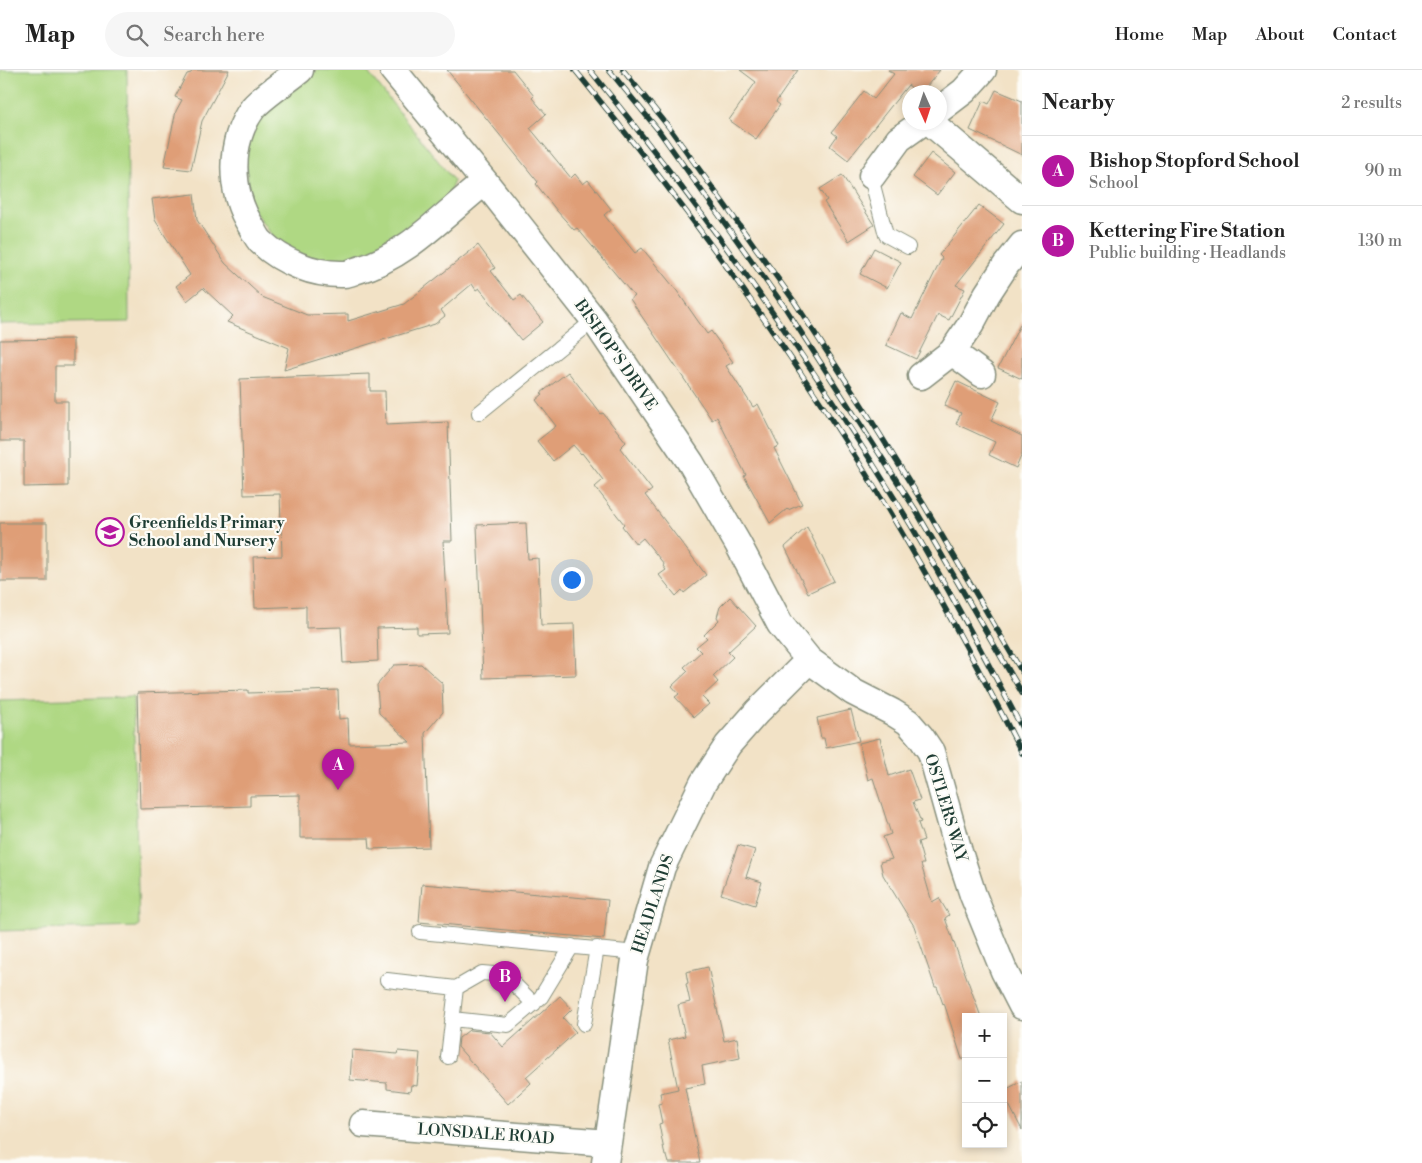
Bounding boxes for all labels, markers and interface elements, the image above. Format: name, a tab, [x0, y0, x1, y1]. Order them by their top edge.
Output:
search box	[105, 12, 455, 57]
text: Map	[25, 20, 75, 50]
icon: search	[123, 21, 151, 49]
text: Search here	[163, 23, 265, 47]
text: Home	[1115, 23, 1164, 46]
text: Map	[1192, 23, 1228, 46]
text: About	[1256, 23, 1305, 46]
text: Contact	[1333, 23, 1397, 46]
north arrow	[902, 85, 947, 130]
text: Nearby	[1042, 90, 1115, 116]
text: 2 results	[1341, 93, 1402, 113]
text: Bishop Stopford School	[1089, 149, 1300, 173]
text: A	[1052, 161, 1064, 181]
text: 90 m	[1364, 161, 1402, 181]
text: School	[1089, 173, 1138, 193]
text: Kettering Fire Station	[1089, 219, 1285, 243]
text: B	[1052, 231, 1064, 251]
text: 130 m	[1358, 231, 1402, 251]
text: Public building · Headlands	[1089, 243, 1286, 263]
street label: BISHOP'S DRIVE	[570, 295, 662, 414]
place label: Greenfields Primary School and Nursery	[129, 513, 286, 551]
school or university icon: Greenfields Primary School and Nursery	[95, 517, 125, 547]
your location	[559, 567, 585, 593]
pin: A	[322, 749, 354, 790]
street label: OSTLERS WAY	[920, 751, 972, 866]
street label: HEADLANDS	[628, 852, 678, 956]
pin: B	[489, 961, 521, 1002]
map controls	[962, 1013, 1007, 1148]
button: +	[962, 1013, 1007, 1058]
button: −	[962, 1058, 1007, 1103]
button: locate	[962, 1103, 1007, 1148]
street label: LONSDALE ROAD	[417, 1119, 555, 1149]

